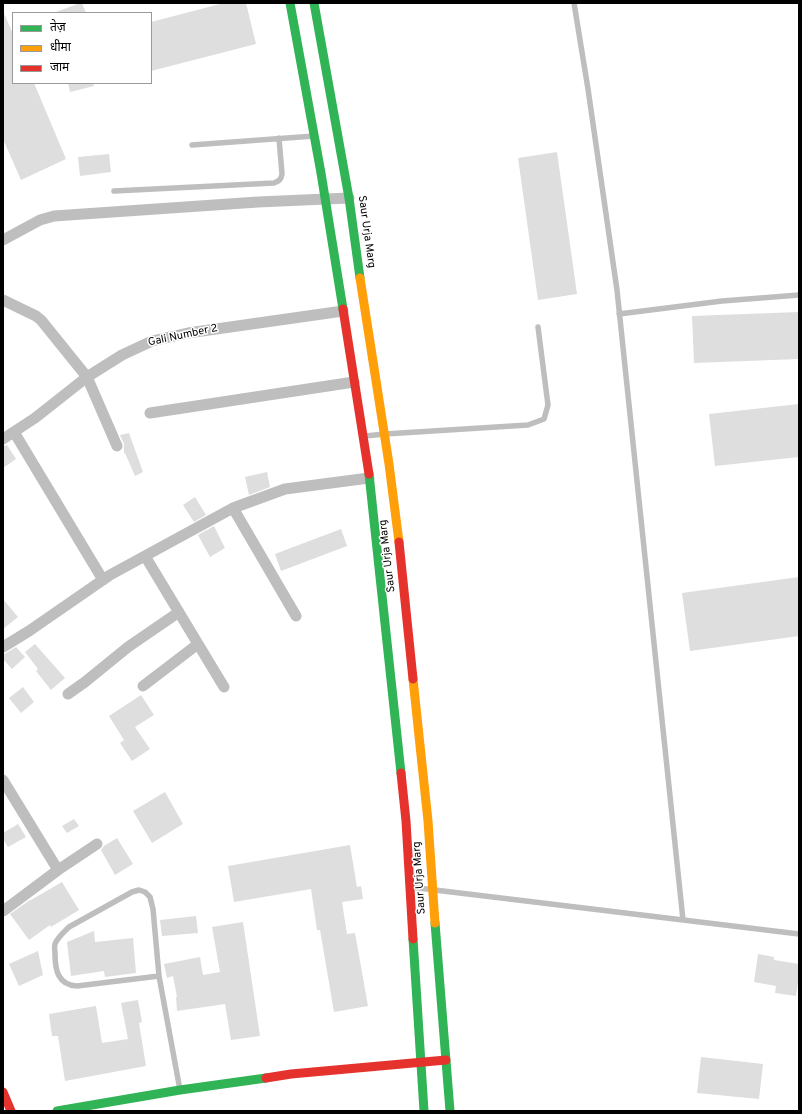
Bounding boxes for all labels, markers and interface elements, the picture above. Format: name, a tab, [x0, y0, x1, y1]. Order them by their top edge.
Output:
legend	[12, 12, 152, 84]
text: तेज़	[50, 20, 66, 36]
text: धीमा	[50, 40, 71, 56]
text: जाम	[50, 60, 69, 76]
street label: Saur Urja Marg	[354, 195, 378, 269]
street label: Gali Number 2	[147, 322, 219, 350]
street label: Saur Urja Marg	[377, 519, 399, 593]
street label: Saur Urja Marg	[411, 841, 429, 915]

